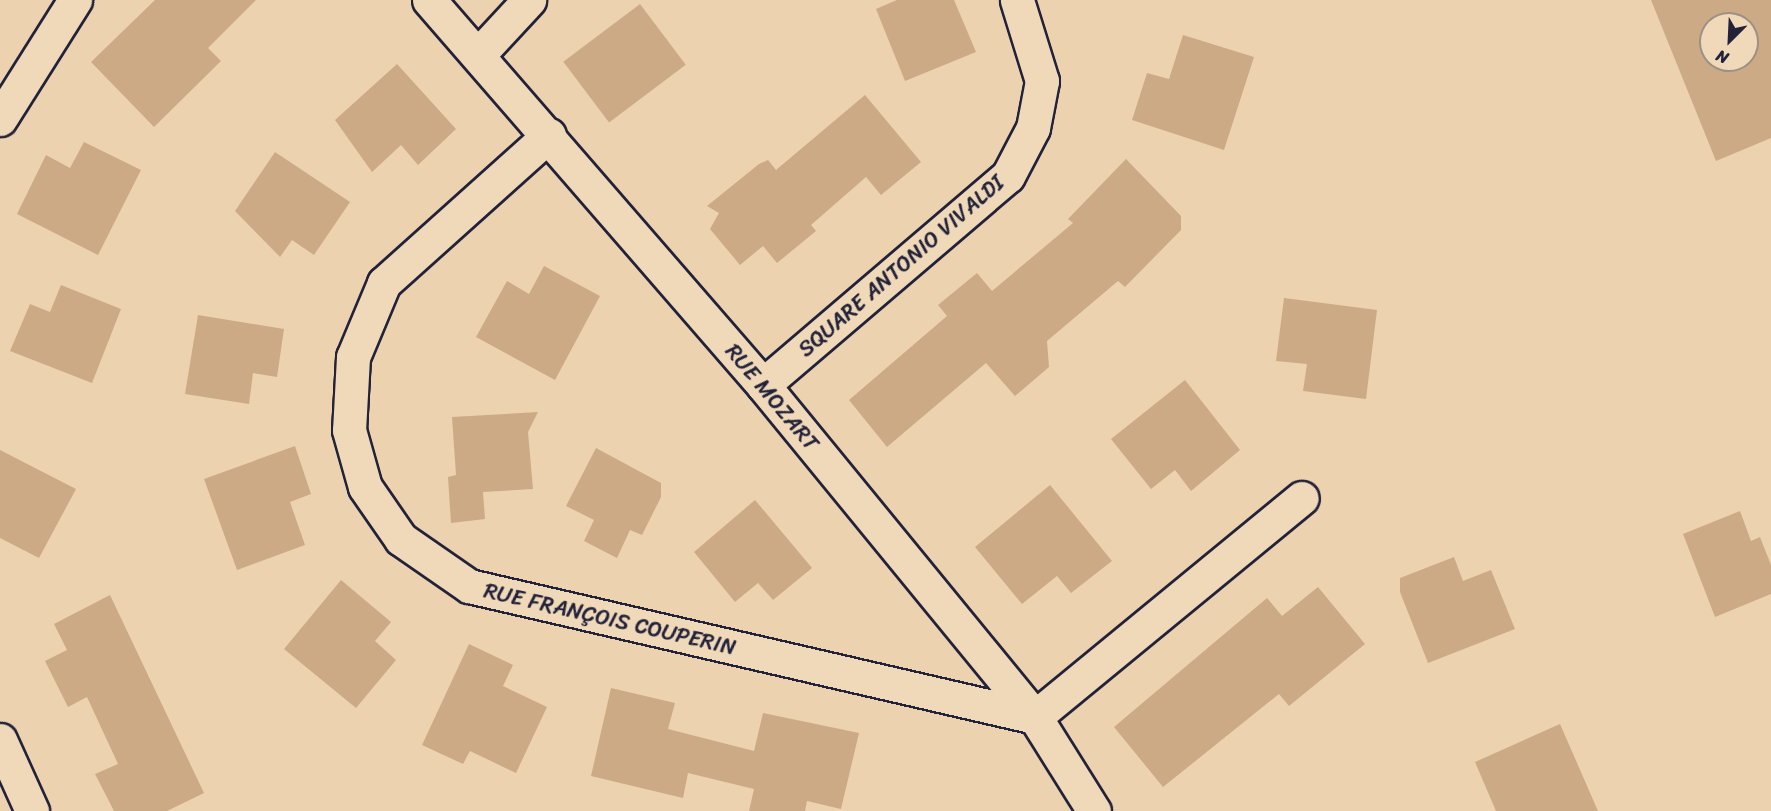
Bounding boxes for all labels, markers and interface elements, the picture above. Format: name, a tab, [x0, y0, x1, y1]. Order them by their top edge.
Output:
north arrow	[1699, 12, 1759, 72]
text: N	[1711, 42, 1733, 73]
street label: SQUARE ANTONIO VIVALDI	[793, 169, 1009, 363]
street label: RUE MOZART	[720, 339, 824, 455]
street label: RUE FRANÇOIS COUPERIN	[480, 577, 740, 661]

